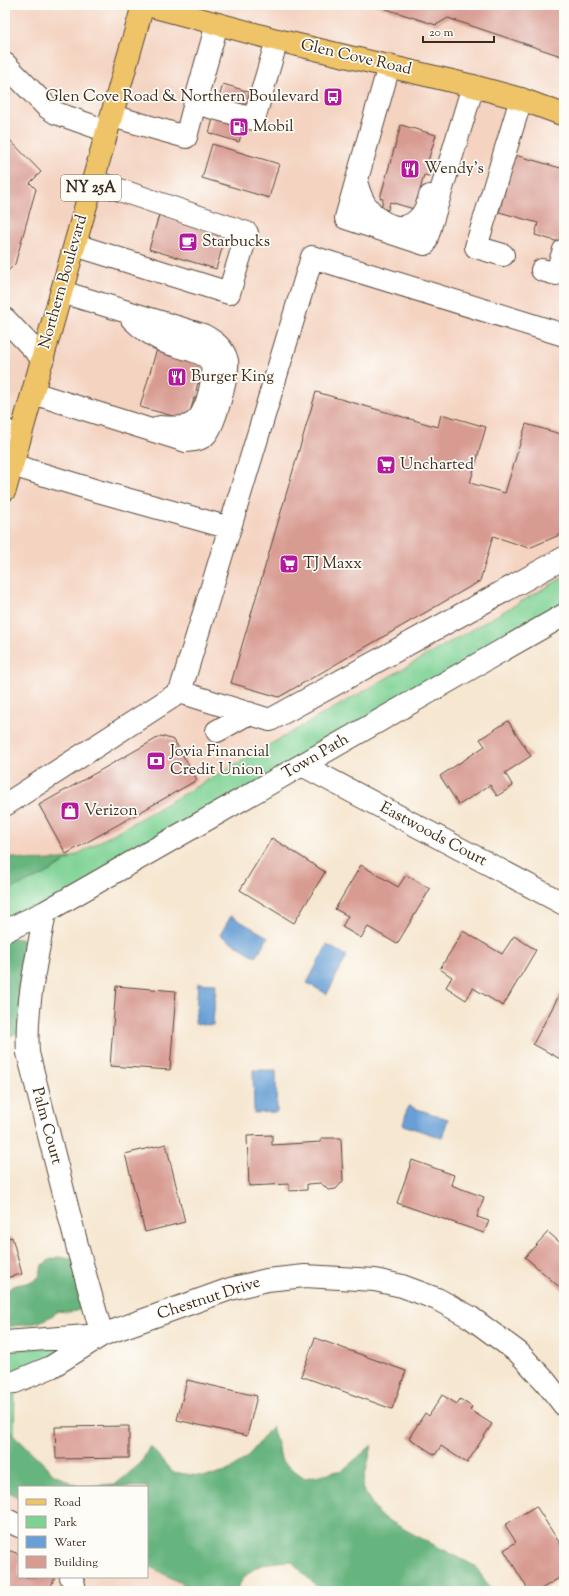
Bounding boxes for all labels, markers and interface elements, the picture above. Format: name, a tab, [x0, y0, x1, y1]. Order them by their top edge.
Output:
scale bar	[423, 18, 494, 44]
text: 20 m	[429, 24, 454, 42]
street label: Glen Cove Road	[298, 34, 414, 82]
place label: Glen Cove Road & Northern Boulevard	[45, 86, 319, 109]
bus stop icon: Glen Cove Road & Northern Boulevard	[322, 86, 344, 108]
fuel station icon: Mobil	[228, 116, 250, 138]
place label: Mobil	[253, 116, 294, 139]
restaurant icon: Wendy's	[399, 158, 421, 180]
place label: Wendy's	[424, 158, 484, 181]
road number: NY 25A	[61, 175, 121, 201]
street label: Northern Boulevard	[34, 212, 94, 352]
cafe icon: Starbucks	[177, 231, 199, 253]
place label: Starbucks	[202, 231, 270, 254]
restaurant icon: Burger King	[166, 366, 188, 388]
place label: Burger King	[191, 366, 274, 389]
supermarket icon: Uncharted	[375, 454, 397, 476]
place label: Uncharted	[400, 454, 474, 477]
supermarket icon: TJ Maxx	[278, 553, 300, 575]
place label: TJ Maxx	[303, 553, 362, 576]
street label: Town Path	[278, 728, 354, 785]
place label: Jovia Financial Credit Union	[169, 741, 270, 782]
bank icon: Jovia Financial Credit Union	[145, 750, 167, 772]
street label: Eastwoods Court	[375, 797, 491, 873]
shop icon: Verizon	[59, 800, 81, 822]
place label: Verizon	[84, 800, 138, 823]
street label: Palm Court	[25, 1085, 67, 1168]
street label: Chestnut Drive	[154, 1271, 264, 1327]
legend	[18, 1486, 148, 1578]
text: Road	[54, 1494, 81, 1512]
text: Park	[54, 1514, 77, 1532]
text: Water	[54, 1534, 87, 1552]
text: Building	[54, 1554, 98, 1572]

